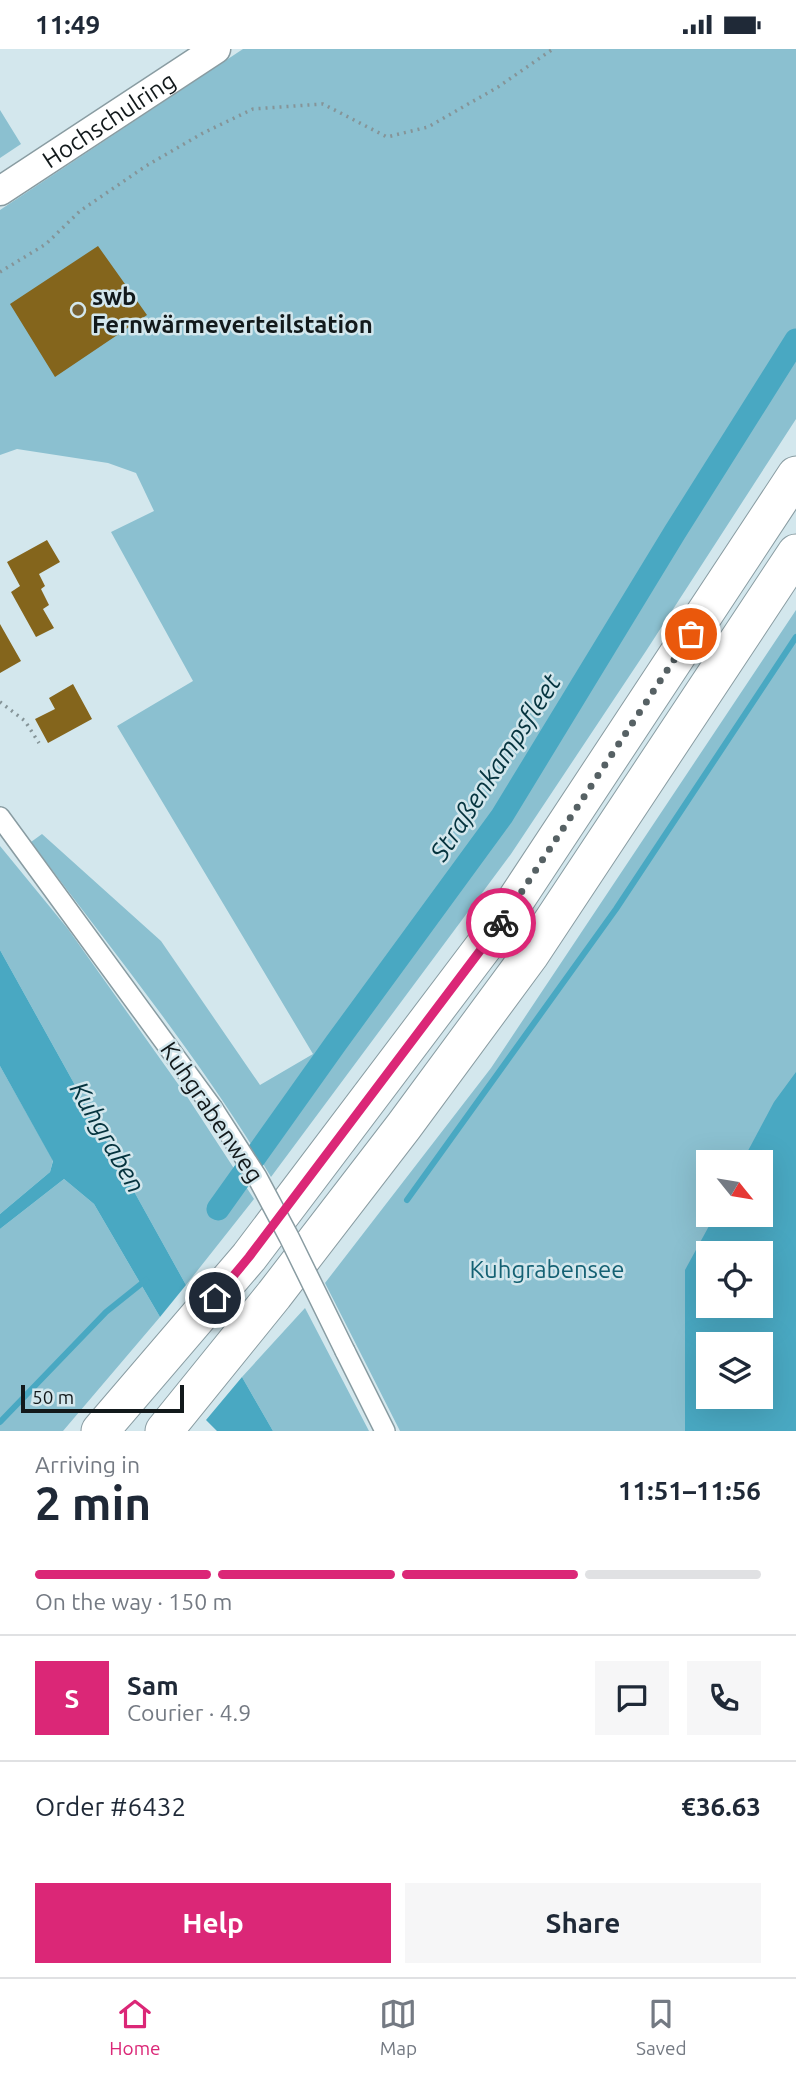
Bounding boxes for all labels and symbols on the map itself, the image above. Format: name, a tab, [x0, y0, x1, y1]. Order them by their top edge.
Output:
street label: Hochschulring	[37, 66, 180, 173]
place label: swb Fernwärmeverteilstation	[92, 283, 373, 338]
marker: swb Fernwärmeverteilstation	[70, 302, 86, 318]
pin	[661, 604, 721, 664]
water label: Straßenkampsfleet	[423, 668, 567, 866]
courier	[466, 888, 536, 958]
street label: Kuhgrabenweg	[155, 1037, 269, 1187]
water label: Kuhgraben	[65, 1076, 151, 1198]
north arrow	[696, 1150, 774, 1227]
park label: Kuhgrabensee	[469, 1256, 625, 1283]
pin	[185, 1268, 245, 1328]
scale bar	[21, 1382, 184, 1414]

